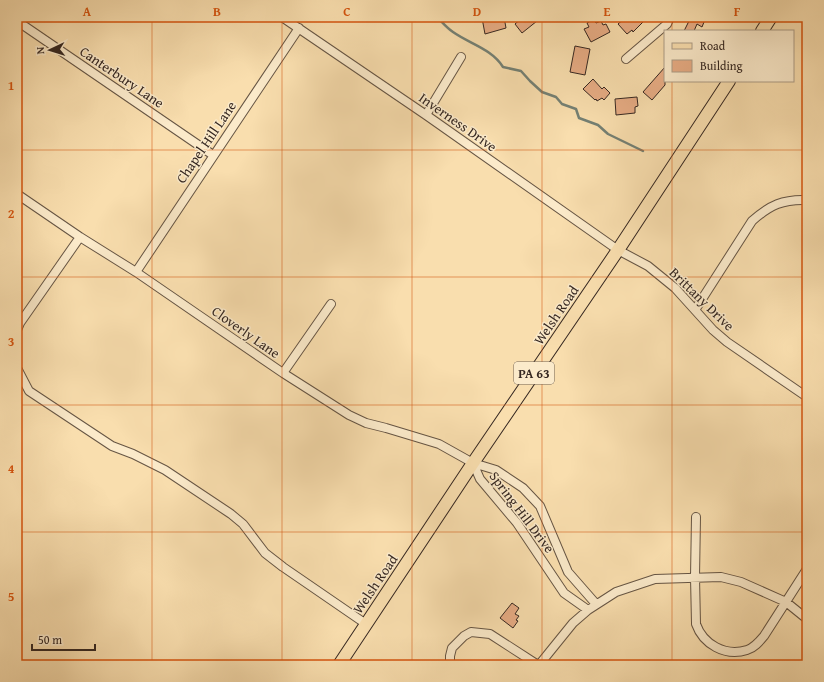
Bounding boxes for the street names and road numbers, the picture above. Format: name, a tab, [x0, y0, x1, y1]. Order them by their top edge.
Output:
street label: Canterbury Lane	[76, 41, 169, 113]
street label: Inverness Drive	[415, 88, 501, 157]
street label: Chapel Hill Lane	[171, 97, 241, 187]
street label: Brittany Drive	[665, 263, 739, 335]
street label: Welsh Road	[529, 281, 583, 349]
street label: Cloverly Lane	[208, 301, 285, 363]
road number: PA 63	[514, 362, 554, 384]
street label: Spring Hill Drive	[485, 467, 560, 557]
street label: Welsh Road	[348, 550, 402, 618]

